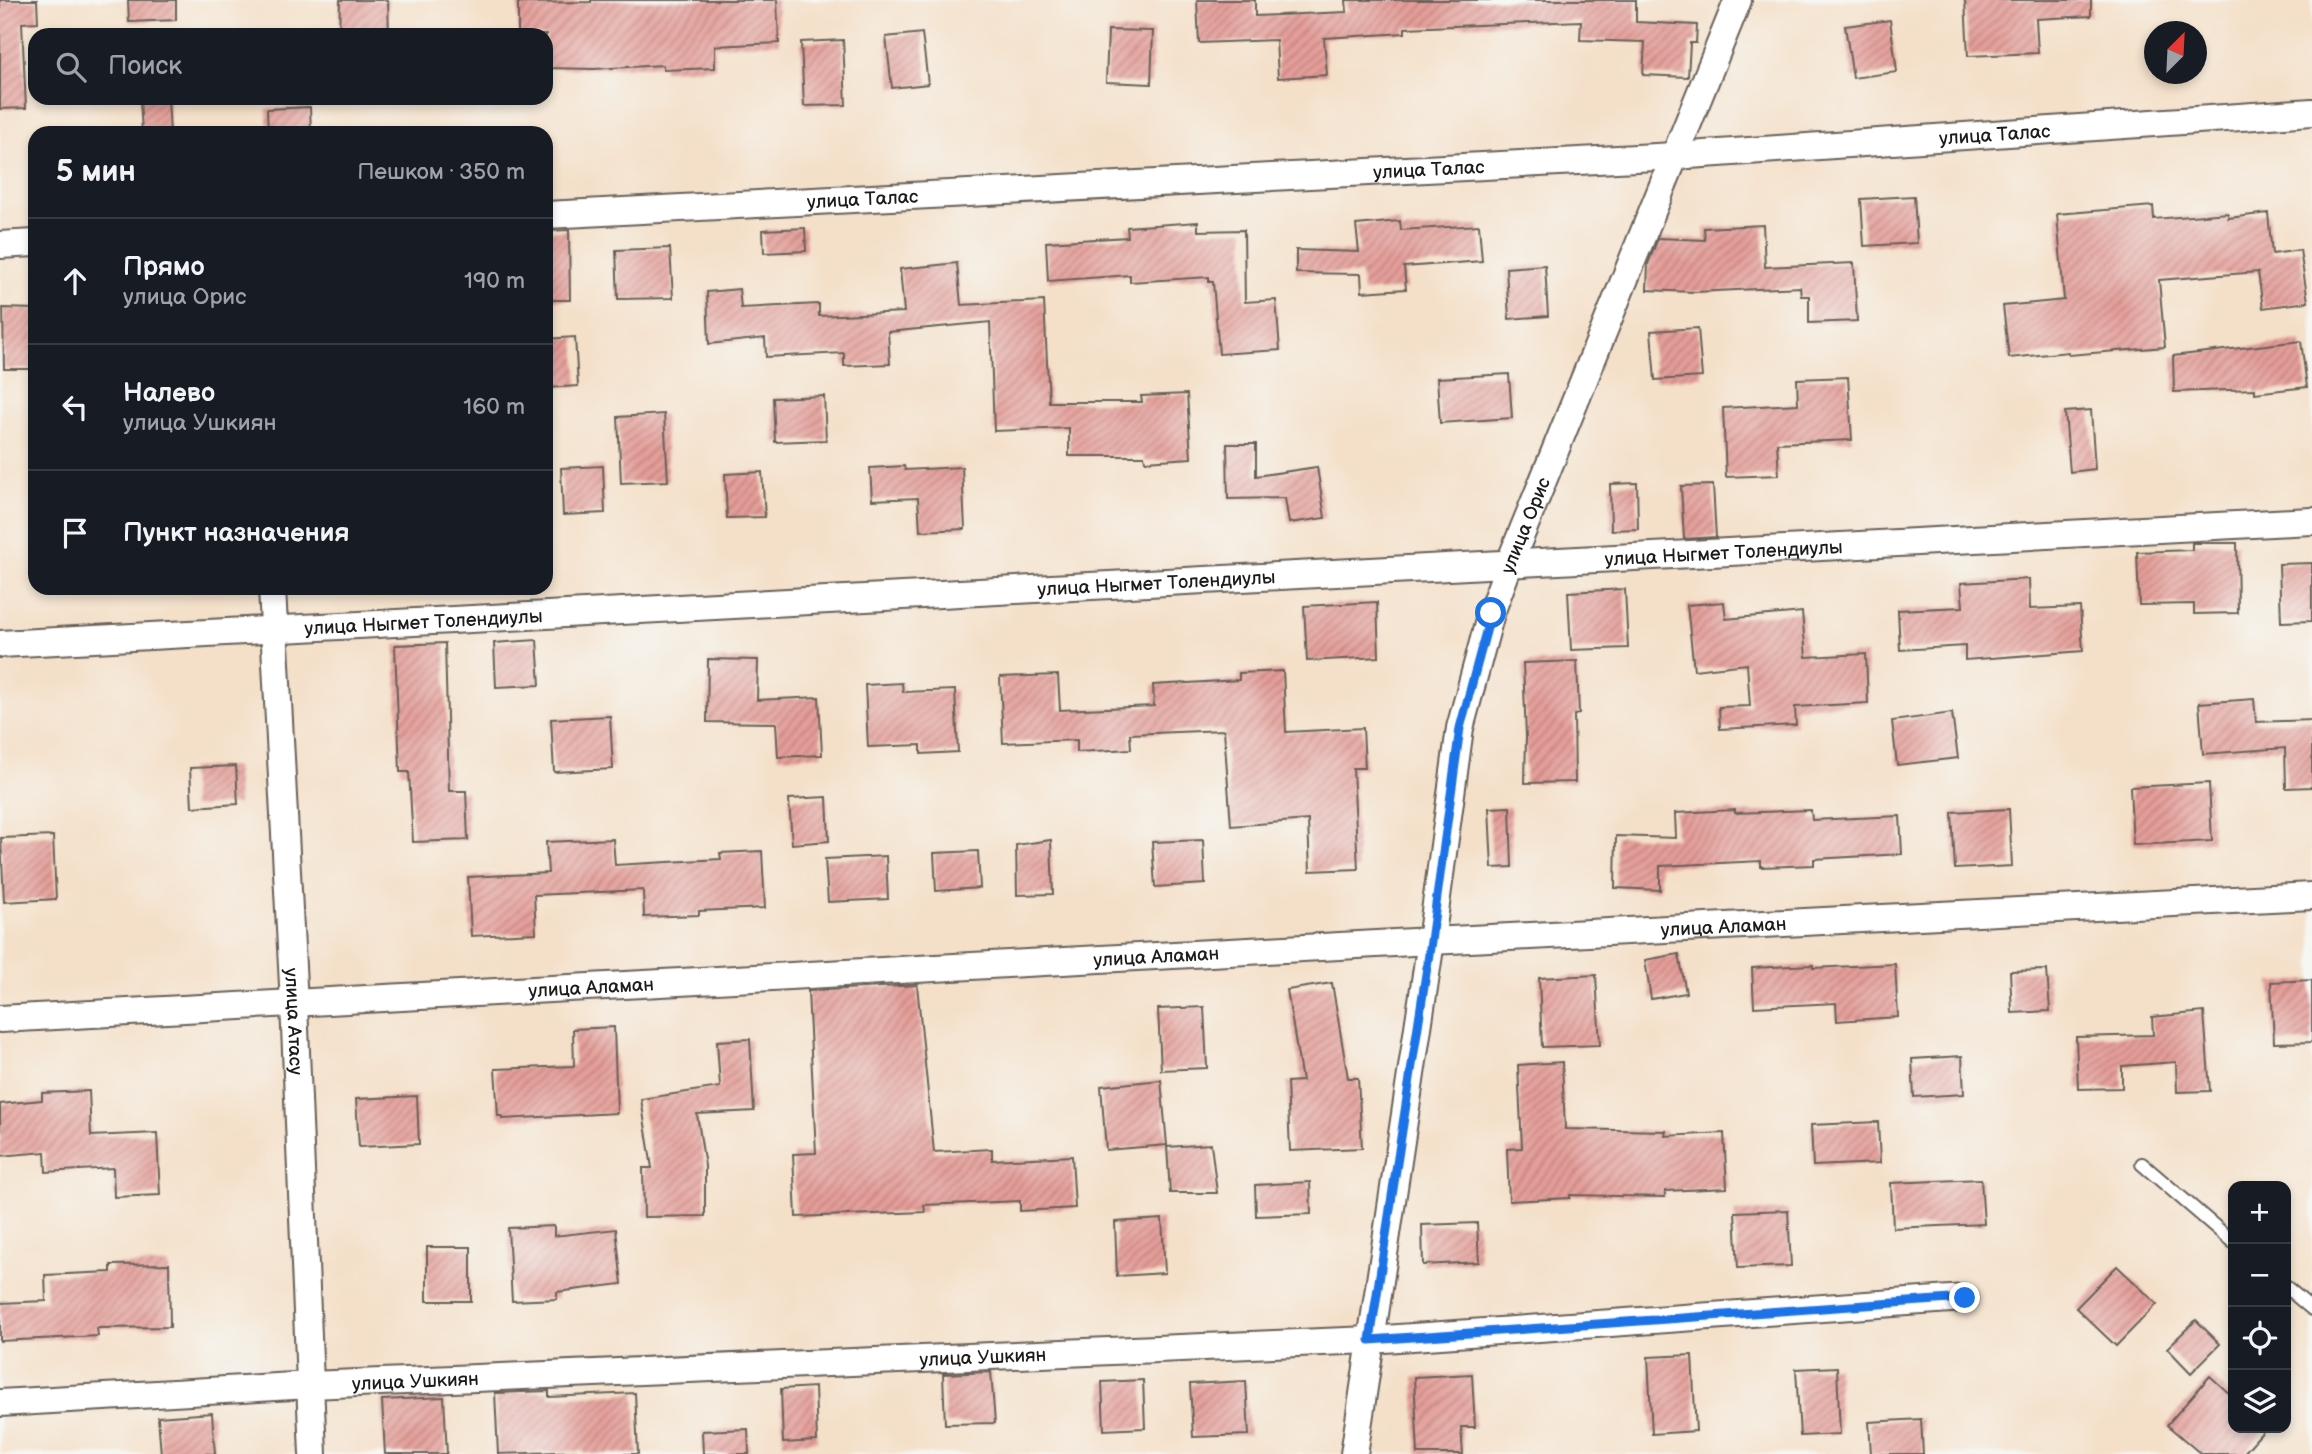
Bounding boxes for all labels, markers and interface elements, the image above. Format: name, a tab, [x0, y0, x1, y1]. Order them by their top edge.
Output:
north arrow	[2144, 21, 2207, 84]
search box	[28, 28, 553, 105]
icon: search	[52, 48, 90, 86]
text: Поиск	[108, 51, 182, 82]
street label: улица Талас	[1938, 120, 2052, 151]
text: 5 мин	[56, 154, 136, 190]
street label: улица Талас	[1373, 156, 1486, 185]
text: Пешком · 350 m	[357, 158, 525, 186]
street label: улица Талас	[806, 186, 920, 214]
text: Прямо	[123, 252, 205, 283]
icon: ahead	[56, 262, 94, 300]
text: 190 m	[464, 267, 525, 295]
text: улица Орис	[123, 283, 247, 311]
text: Налево	[123, 378, 215, 409]
icon: left	[56, 388, 94, 426]
text: 160 m	[463, 393, 525, 421]
text: улица Ушкиян	[123, 409, 276, 437]
street label: улица Орис	[1497, 473, 1556, 577]
icon: arrive	[56, 514, 94, 552]
text: Пункт назначения	[123, 518, 349, 549]
street label: улица Ныгмет Толендиулы	[1604, 536, 1843, 572]
street label: улица Ныгмет Толендиулы	[1037, 566, 1276, 602]
route start	[1475, 597, 1506, 628]
street label: улица Ныгмет Толендиулы	[304, 605, 543, 641]
street label: улица Аламан	[1660, 913, 1787, 942]
street label: улица Аламан	[1093, 943, 1220, 972]
street label: улица Атасу	[279, 967, 307, 1076]
street label: улица Аламан	[528, 973, 655, 1003]
map controls	[2228, 1181, 2291, 1433]
button: +	[2228, 1181, 2291, 1244]
button: −	[2228, 1244, 2291, 1307]
route end	[1949, 1282, 1980, 1313]
button: locate	[2228, 1307, 2291, 1370]
street label: улица Ушкиян	[919, 1344, 1047, 1372]
street label: улица Ушкиян	[352, 1368, 479, 1396]
button: layers	[2228, 1370, 2291, 1433]

